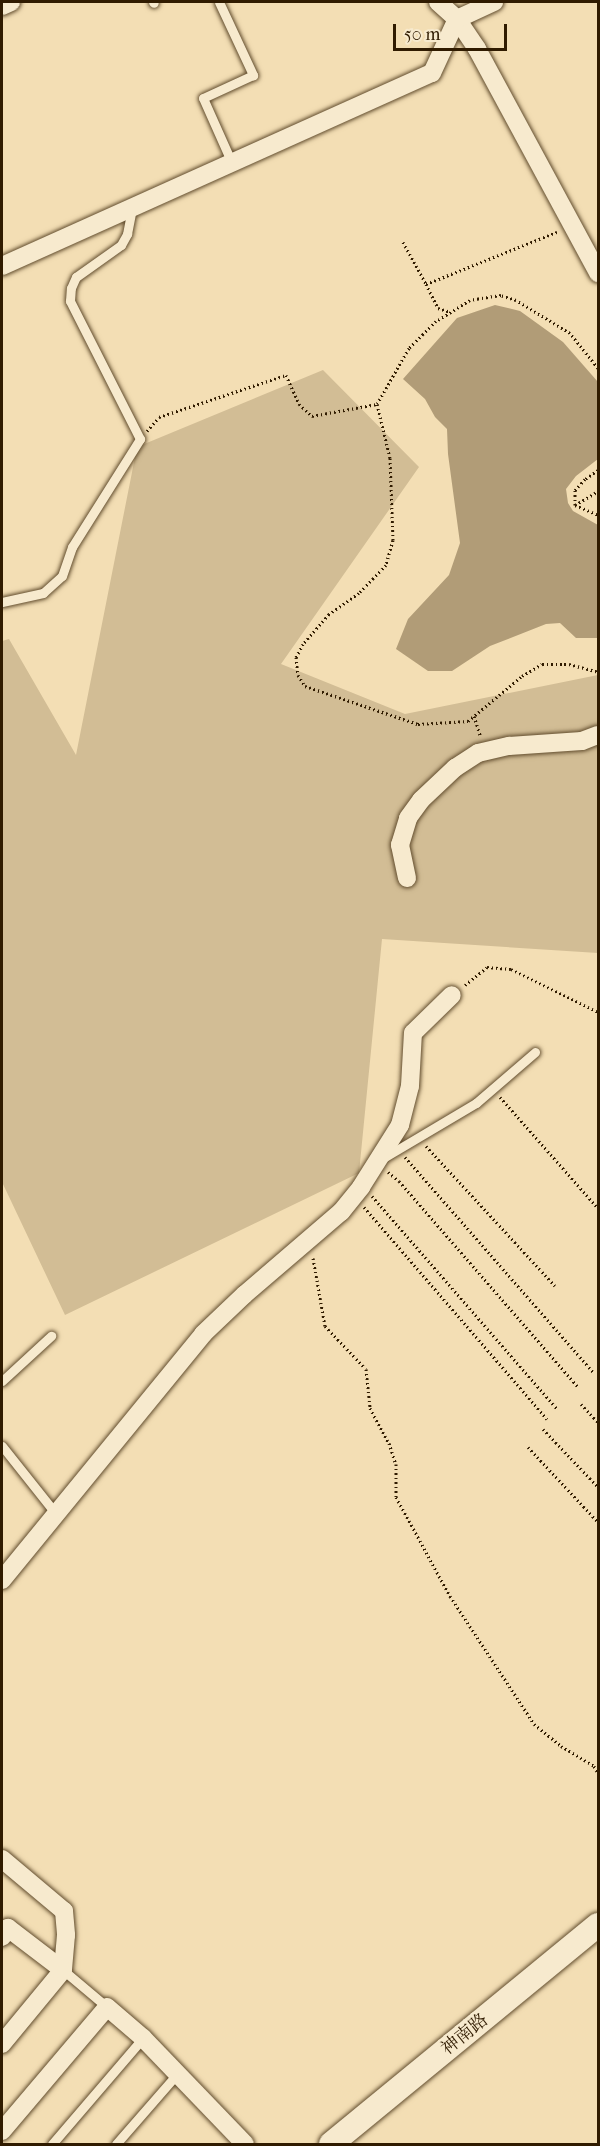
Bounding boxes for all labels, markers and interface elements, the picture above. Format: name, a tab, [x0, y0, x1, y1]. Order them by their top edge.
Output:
scale bar	[396, 12, 510, 50]
text: 50 m	[404, 24, 440, 45]
street label: 神南路	[437, 2010, 493, 2060]

